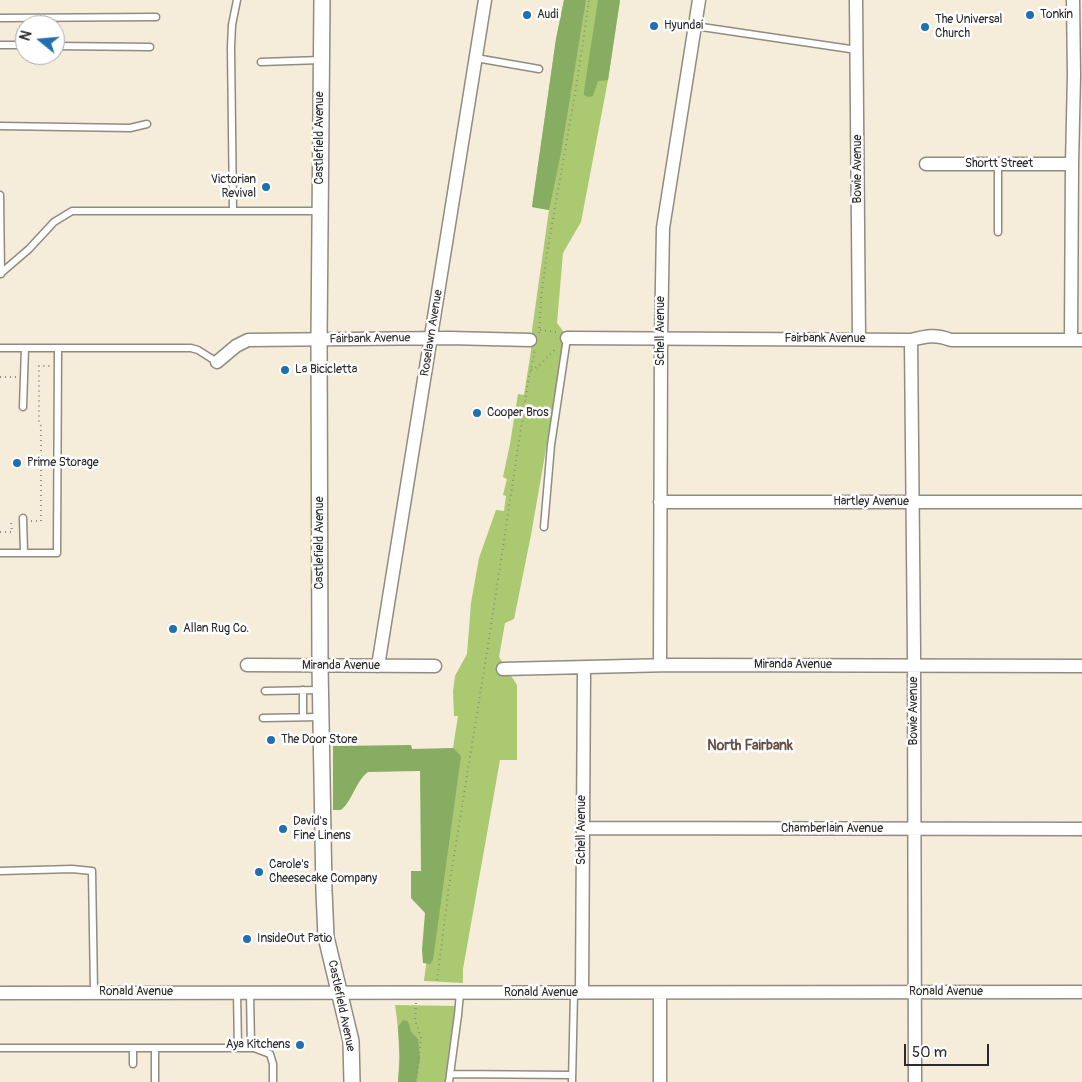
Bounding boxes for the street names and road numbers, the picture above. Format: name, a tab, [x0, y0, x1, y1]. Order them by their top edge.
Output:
street label: Castlefield Avenue	[313, 91, 327, 185]
street label: Bowie Avenue	[851, 135, 865, 203]
street label: Shortt Street	[965, 157, 1033, 171]
street label: Roselawn Avenue	[418, 289, 446, 377]
street label: Schell Avenue	[654, 296, 668, 366]
street label: Fairbank Avenue	[329, 331, 411, 347]
street label: Fairbank Avenue	[785, 332, 865, 346]
street label: Hartley Avenue	[833, 495, 909, 509]
street label: Castlefield Avenue	[313, 496, 327, 590]
street label: Miranda Avenue	[754, 658, 832, 672]
street label: Miranda Avenue	[302, 659, 380, 673]
street label: Bowie Avenue	[907, 677, 921, 745]
street label: Schell Avenue	[575, 795, 589, 865]
street label: Chamberlain Avenue	[781, 822, 883, 836]
street label: Castlefield Avenue	[324, 959, 358, 1053]
street label: Ronald Avenue	[99, 985, 173, 999]
street label: Ronald Avenue	[909, 985, 983, 999]
street label: Ronald Avenue	[504, 986, 578, 1000]

